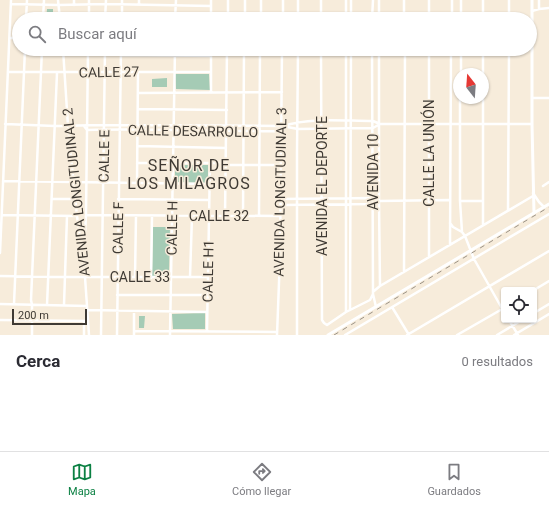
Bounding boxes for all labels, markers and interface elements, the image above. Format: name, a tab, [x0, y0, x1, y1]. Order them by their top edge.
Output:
search box	[12, 12, 537, 56]
icon: search	[26, 23, 48, 45]
text: Buscar aquí	[58, 25, 137, 43]
street label: CALLE 27	[79, 63, 140, 81]
north arrow	[453, 68, 489, 104]
street label: CALLE LA UNIÓN	[420, 99, 437, 207]
street label: AVENIDA LONGITUDINAL 2	[59, 107, 93, 277]
street label: AVENIDA LONGITUDINAL 3	[271, 107, 289, 277]
street label: AVENIDA EL DEPORTE	[314, 116, 330, 256]
street label: CALLE DESARROLLO	[128, 122, 258, 140]
street label: CALLE E	[96, 129, 112, 182]
street label: AVENIDA 10	[365, 134, 381, 210]
district label: SEÑOR DE LOS MILAGROS	[127, 155, 251, 193]
street label: CALLE H	[164, 200, 180, 256]
street label: CALLE F	[110, 201, 126, 254]
street label: CALLE 32	[189, 208, 249, 224]
street label: CALLE H1	[199, 240, 217, 302]
street label: CALLE 33	[110, 269, 170, 285]
map controls	[501, 287, 537, 323]
button: locate	[501, 287, 537, 323]
scale bar	[12, 307, 87, 326]
text: 200 m	[18, 309, 49, 322]
text: Cerca	[16, 351, 60, 371]
text: 0 resultados	[461, 354, 533, 369]
tab: Mapa	[68, 461, 96, 498]
tab: Cómo llegar	[232, 461, 291, 498]
tab: Guardados	[427, 461, 481, 498]

